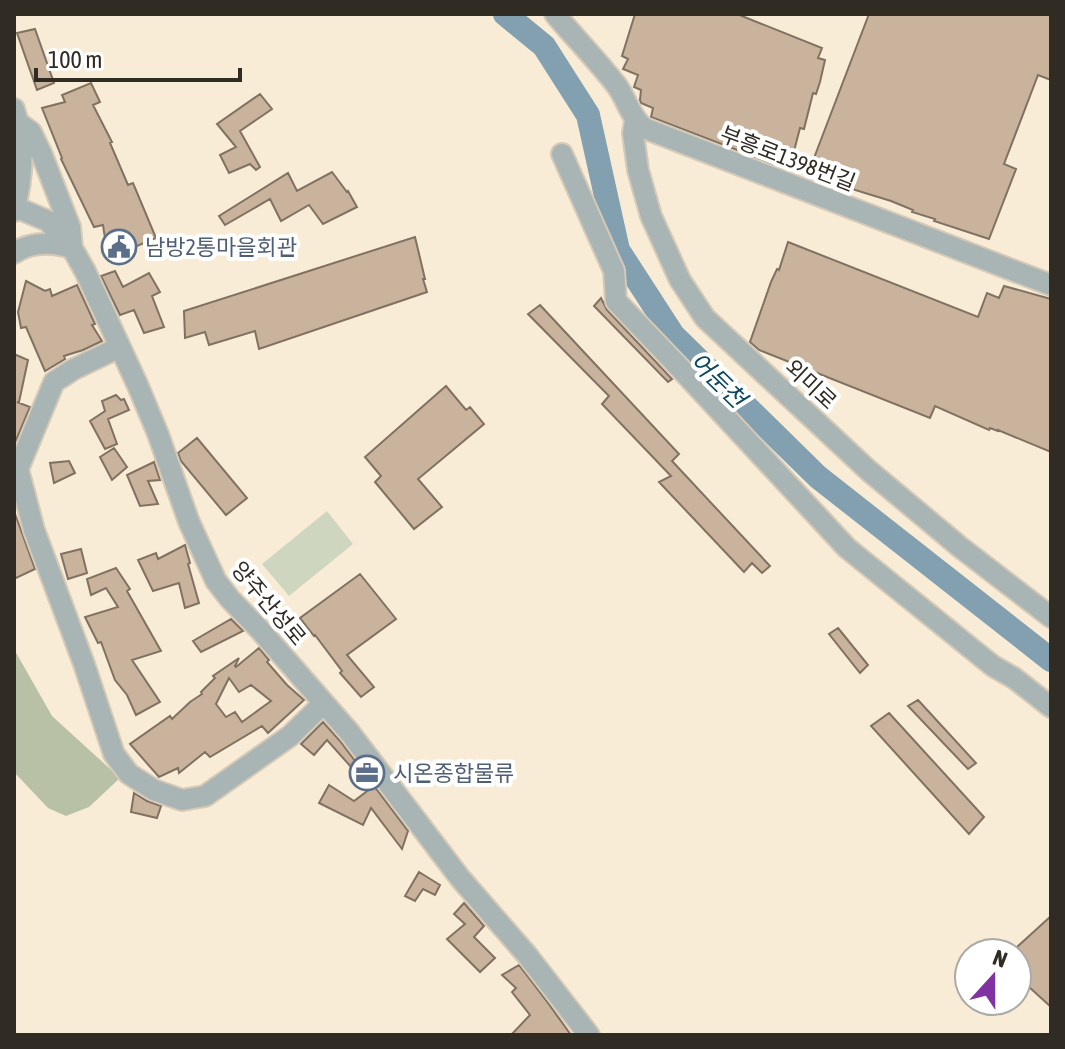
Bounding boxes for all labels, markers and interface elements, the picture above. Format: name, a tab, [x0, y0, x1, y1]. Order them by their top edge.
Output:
scale bar	[36, 32, 240, 82]
text: 100 m	[48, 46, 102, 73]
street label: 부흥로1398번길	[717, 120, 859, 196]
public building icon: 남방2통마을회관	[100, 228, 138, 266]
place label: 남방2통마을회관	[145, 234, 297, 260]
water label: 어둔천	[685, 347, 753, 415]
street label: 외미로	[780, 354, 842, 414]
street label: 양주산성로	[227, 556, 311, 650]
office icon: 시온종합물류	[348, 754, 386, 792]
place label: 시온종합물류	[393, 760, 514, 786]
north arrow	[953, 937, 1033, 1017]
text: N	[989, 944, 1011, 973]

